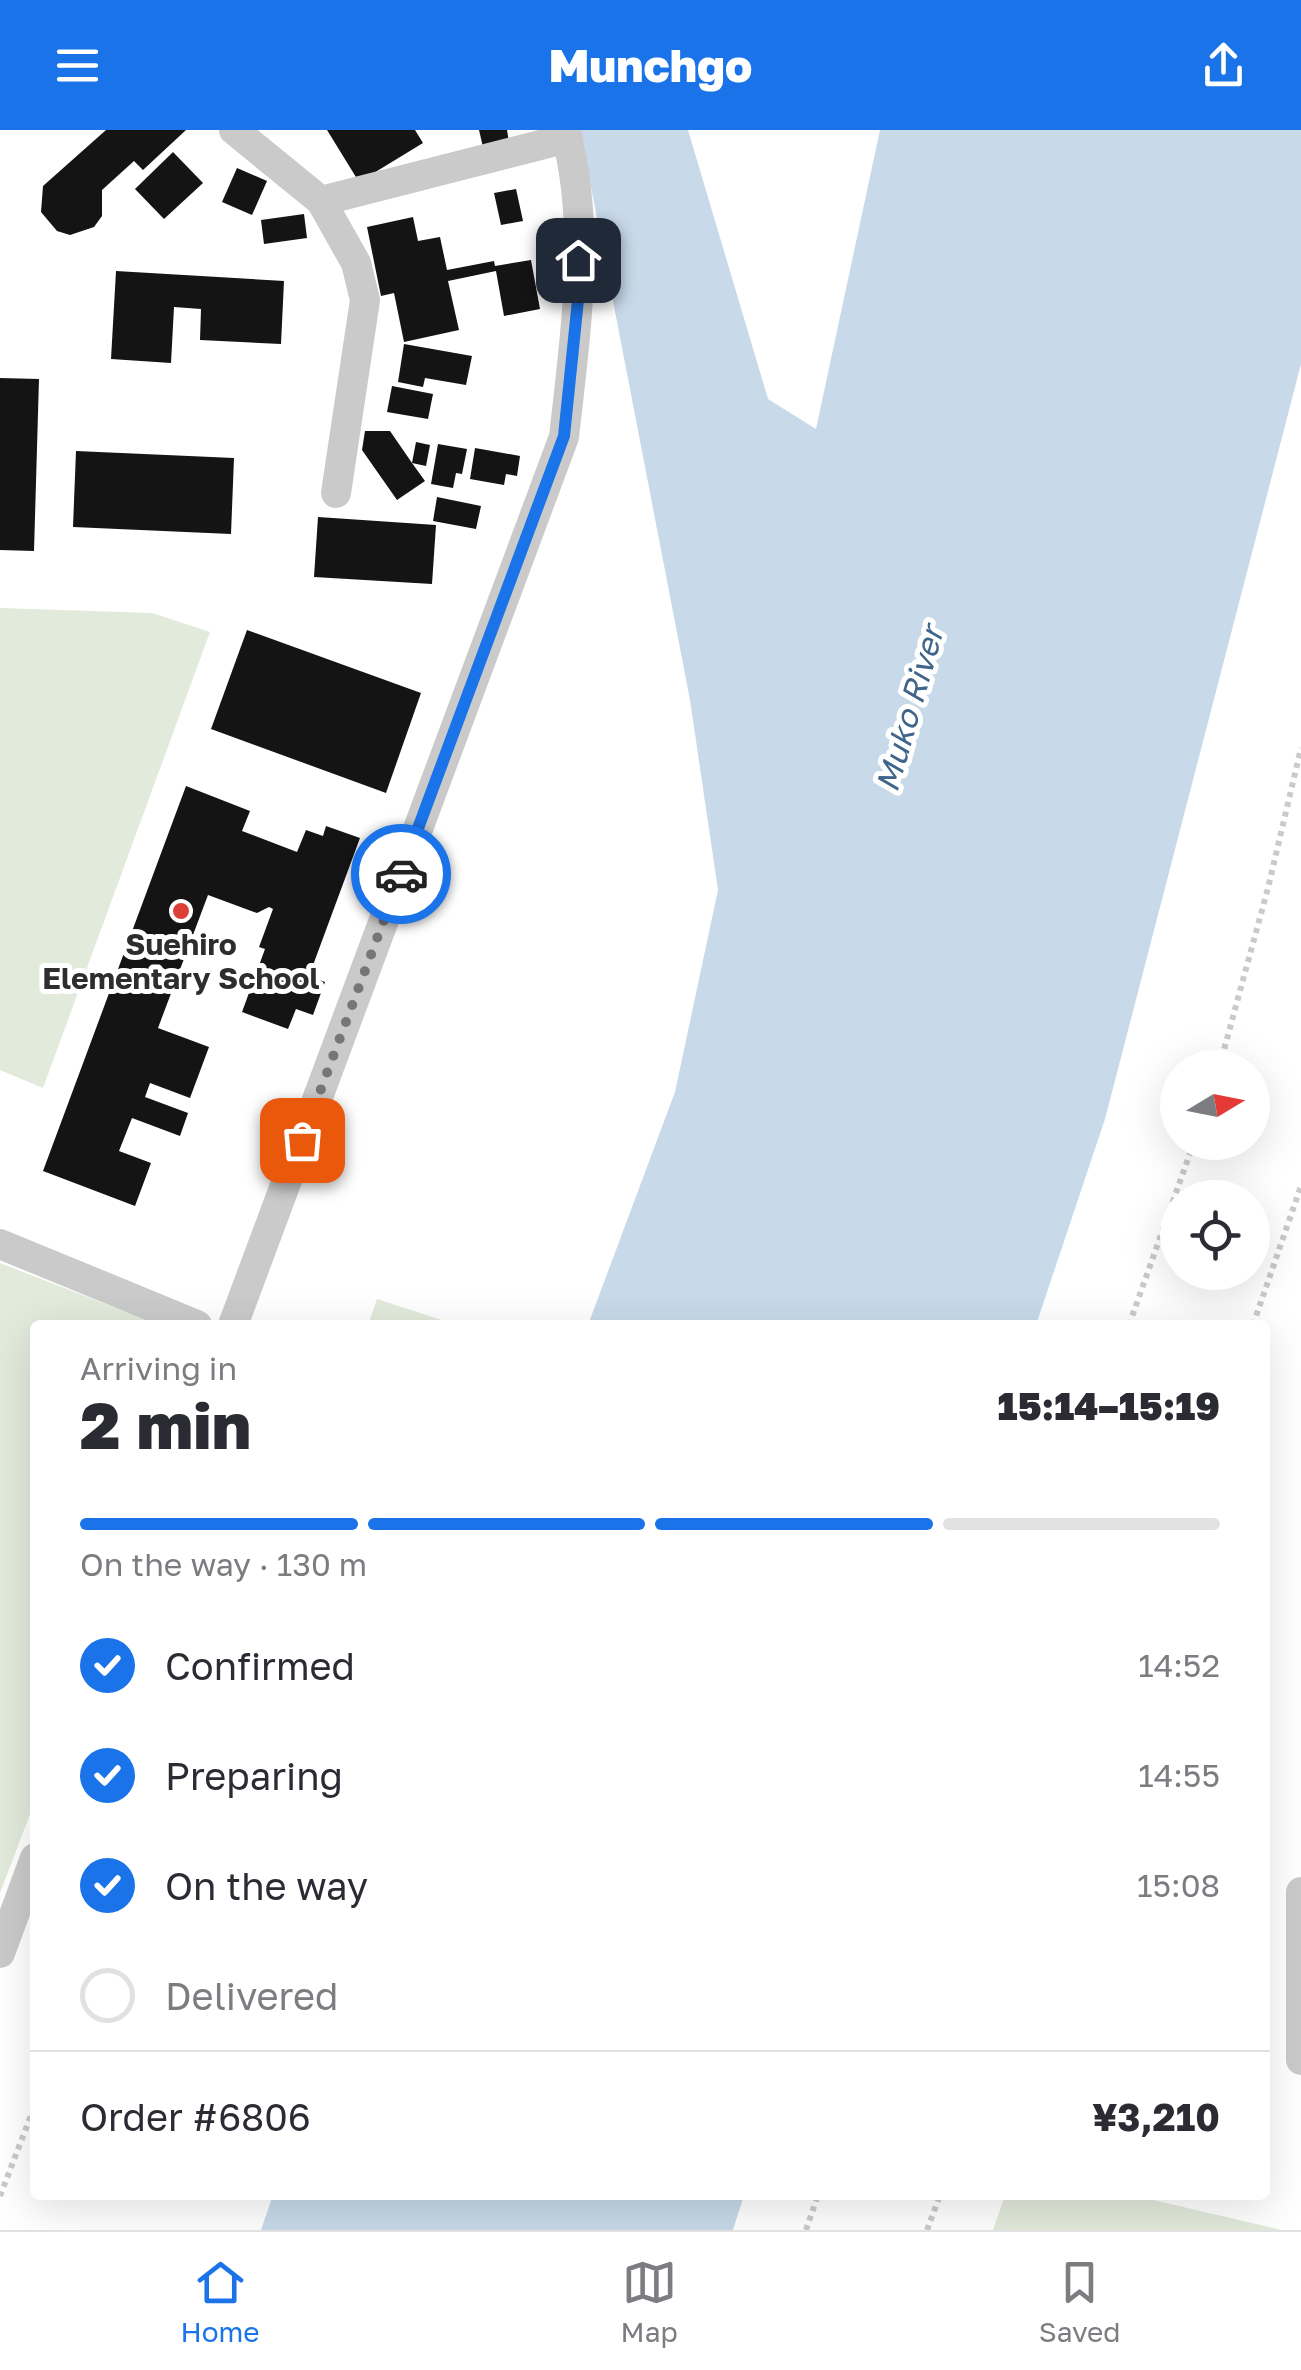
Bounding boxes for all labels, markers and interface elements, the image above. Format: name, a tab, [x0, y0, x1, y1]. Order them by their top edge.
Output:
icon: menu	[50, 38, 105, 93]
text: Munchgo	[549, 38, 752, 92]
icon: share	[1196, 38, 1251, 93]
pin	[536, 218, 621, 303]
icon: home	[551, 233, 606, 288]
water label: Muko River	[867, 617, 952, 796]
courier	[351, 824, 451, 924]
icon: car	[374, 847, 429, 902]
marker: Suehiro Elementary School	[170, 900, 192, 922]
place label: Suehiro Elementary School	[42, 926, 320, 996]
north arrow	[1160, 1050, 1270, 1160]
map controls	[1160, 1050, 1270, 1290]
pin	[260, 1098, 345, 1183]
icon: bag	[275, 1113, 330, 1168]
button: locate	[1160, 1180, 1270, 1290]
text: Arriving in	[80, 1349, 237, 1387]
text: 15:14–15:19	[998, 1383, 1220, 1428]
text: 2 min	[80, 1385, 251, 1463]
text: On the way · 130 m	[80, 1545, 367, 1583]
icon: check	[80, 1638, 135, 1693]
text: Confirmed	[165, 1643, 355, 1688]
text: 14:52	[1138, 1646, 1220, 1684]
icon: check	[80, 1748, 135, 1803]
text: Preparing	[165, 1753, 343, 1798]
text: 14:55	[1138, 1756, 1220, 1794]
icon: check	[80, 1858, 135, 1913]
text: On the way	[165, 1863, 368, 1908]
text: 15:08	[1137, 1866, 1220, 1904]
text: Delivered	[165, 1973, 338, 2018]
text: Order #6806	[80, 2094, 311, 2139]
text: ¥3,210	[1092, 2094, 1220, 2139]
tab: Home	[181, 2255, 260, 2348]
tab: Map	[621, 2255, 678, 2348]
tab: Saved	[1039, 2255, 1121, 2348]

